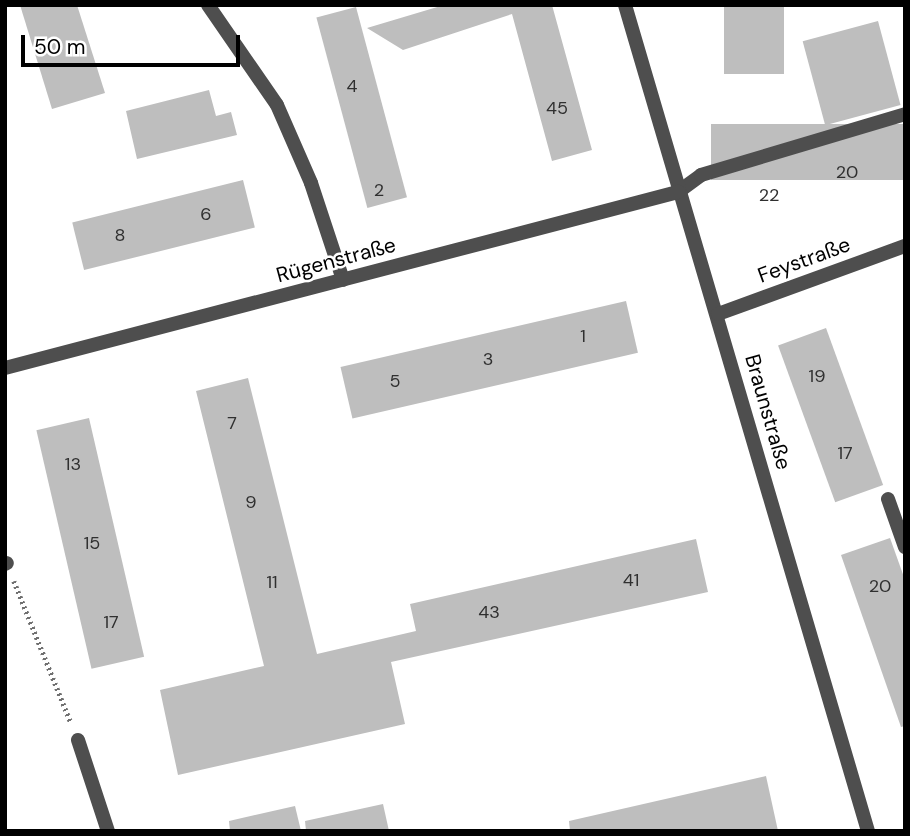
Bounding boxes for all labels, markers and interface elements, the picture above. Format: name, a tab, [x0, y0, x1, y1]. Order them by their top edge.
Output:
scale bar	[24, 21, 243, 65]
text: 50 m	[34, 33, 85, 61]
house number: 4	[347, 75, 357, 97]
house number: 45	[546, 97, 568, 119]
house number: 20	[836, 161, 858, 183]
house number: 2	[374, 179, 384, 201]
house number: 22	[759, 184, 779, 206]
house number: 6	[200, 203, 212, 225]
house number: 8	[115, 224, 125, 246]
street label: Rügenstraße	[273, 232, 399, 288]
street label: Feystraße	[754, 232, 854, 288]
house number: 1	[580, 325, 586, 347]
house number: 3	[483, 348, 493, 370]
street label: Braunstraße	[739, 351, 797, 473]
house number: 19	[809, 365, 825, 387]
house number: 5	[390, 370, 400, 392]
house number: 7	[227, 412, 237, 434]
house number: 17	[837, 442, 853, 464]
house number: 13	[65, 453, 81, 475]
house number: 9	[245, 491, 257, 513]
house number: 15	[84, 532, 100, 554]
house number: 41	[623, 569, 639, 591]
house number: 11	[266, 571, 278, 593]
house number: 20	[869, 575, 891, 597]
house number: 43	[478, 601, 500, 623]
house number: 17	[103, 611, 119, 633]

